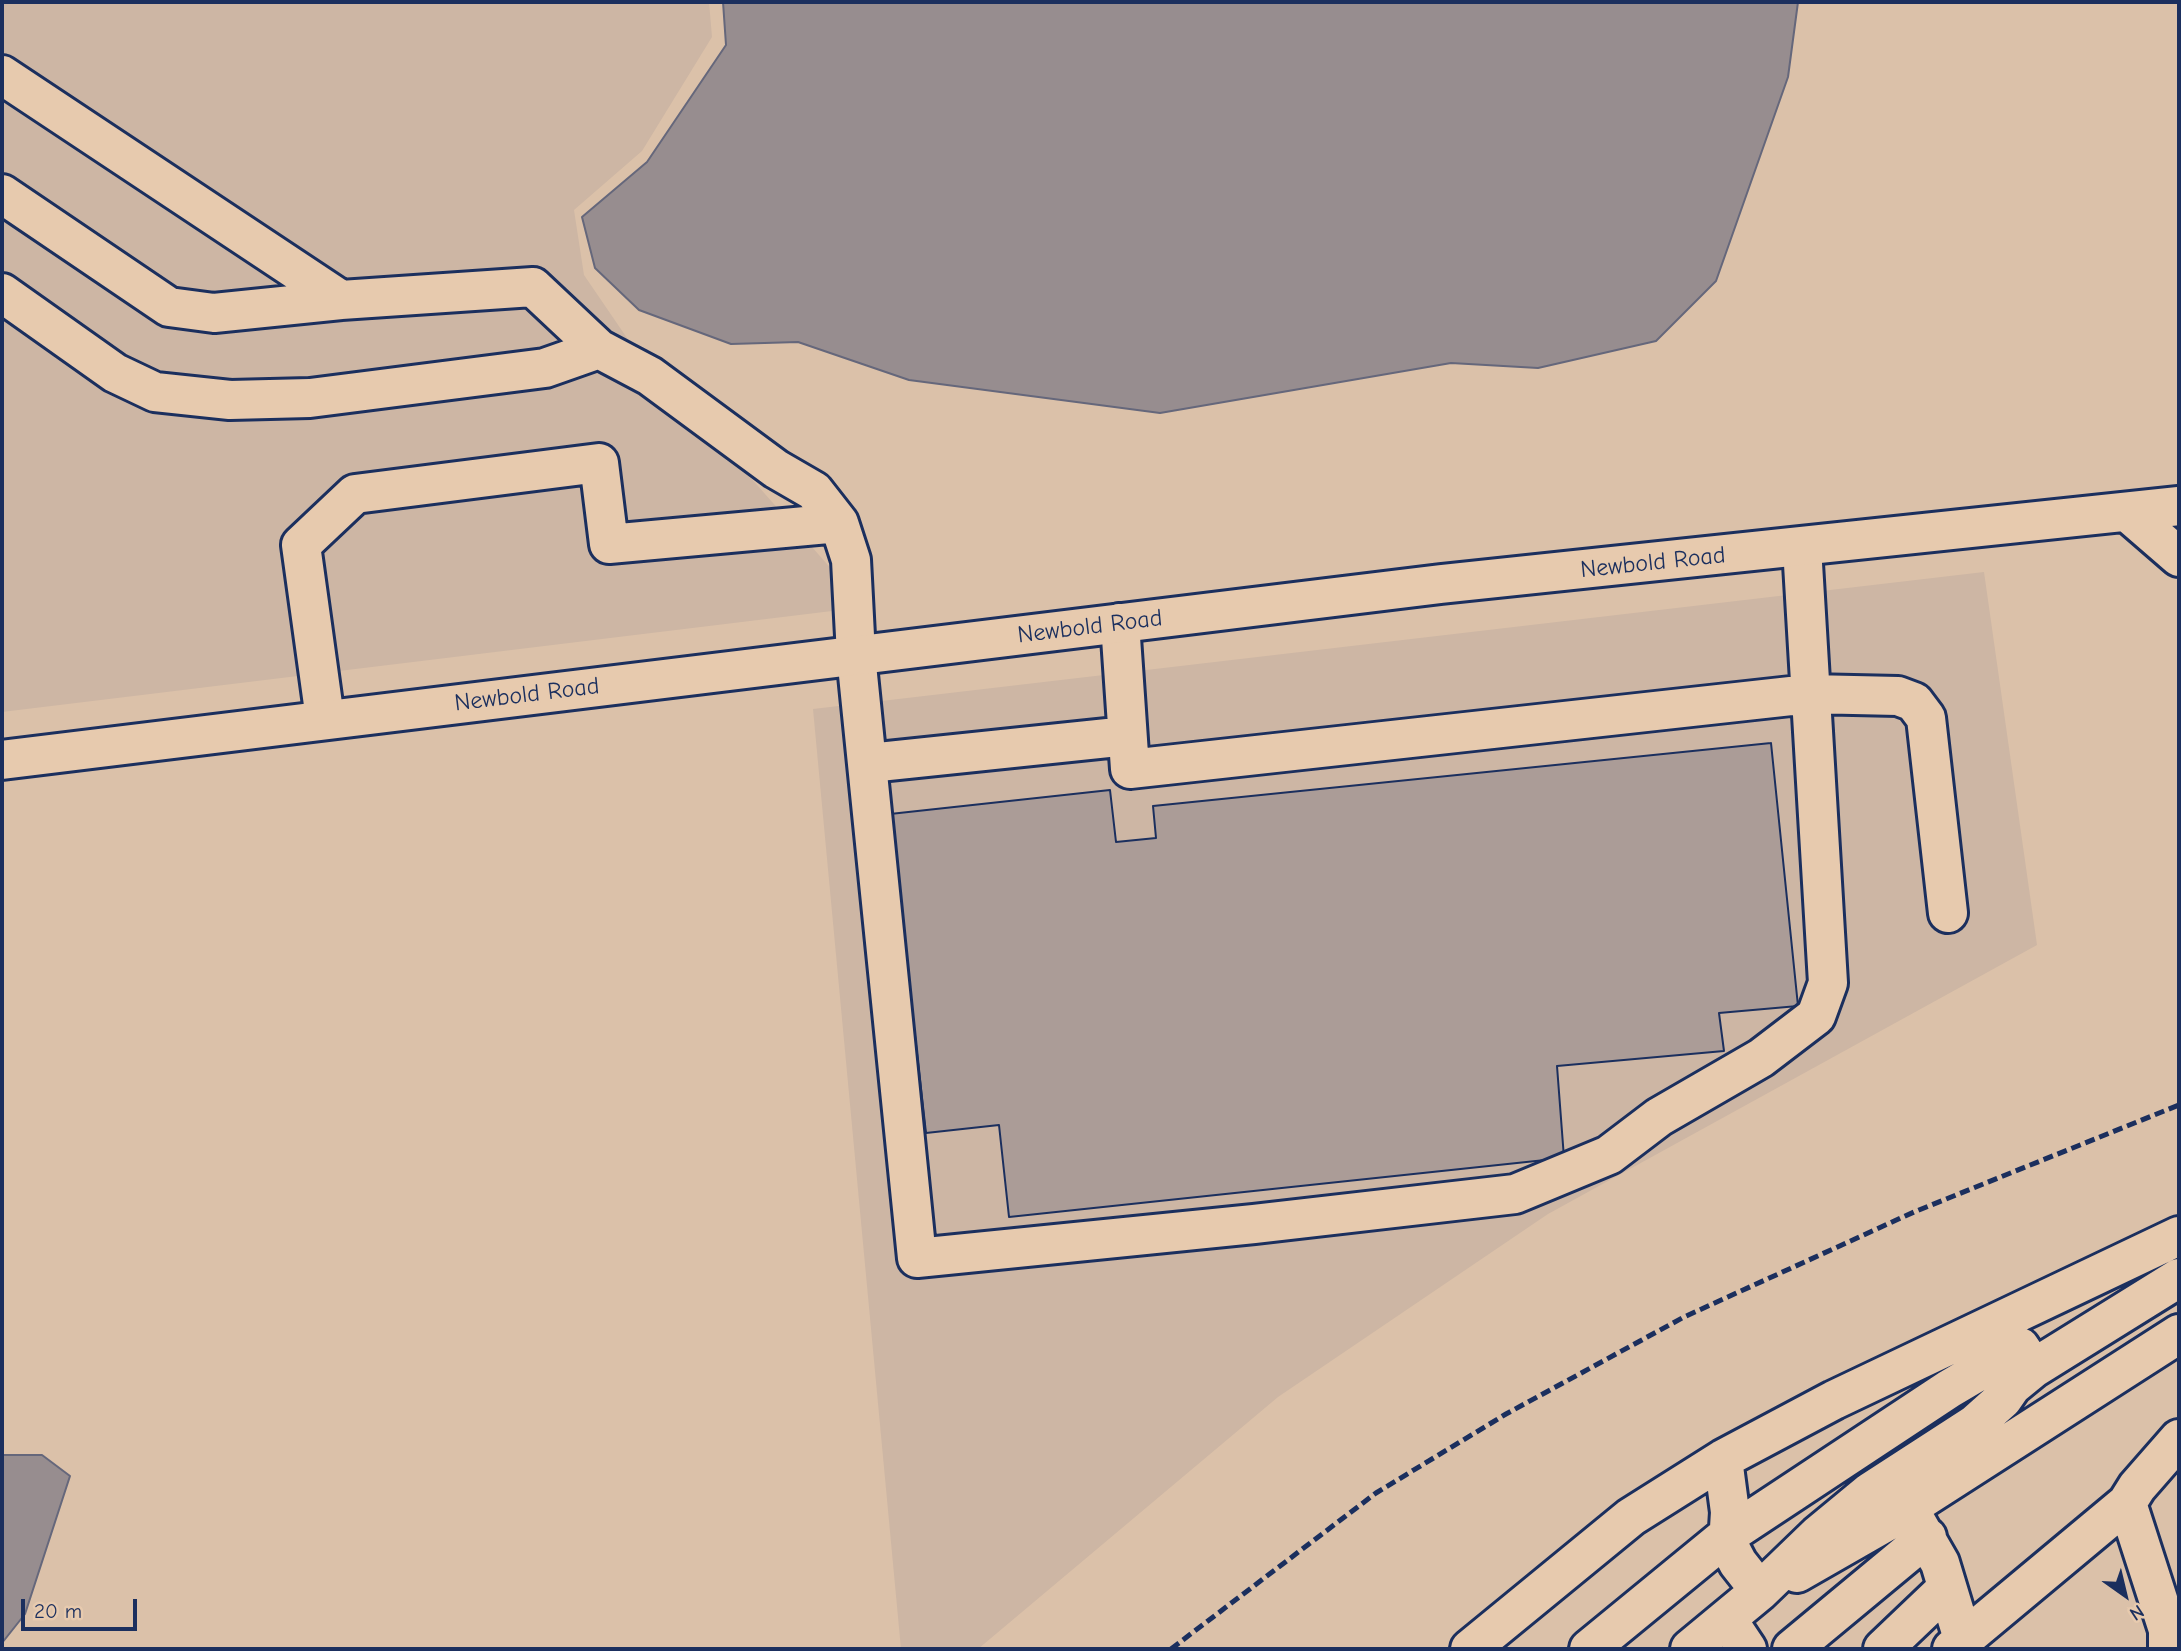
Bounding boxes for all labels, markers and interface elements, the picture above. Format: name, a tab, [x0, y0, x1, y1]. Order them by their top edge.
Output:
street label: Newbold Road	[1579, 541, 1727, 585]
street label: Newbold Road	[1016, 604, 1164, 650]
street label: Newbold Road	[453, 672, 601, 718]
north arrow	[2090, 1560, 2160, 1630]
scale bar	[24, 1584, 140, 1628]
text: 20 m	[34, 1599, 82, 1623]
text: N	[2125, 1600, 2148, 1625]

